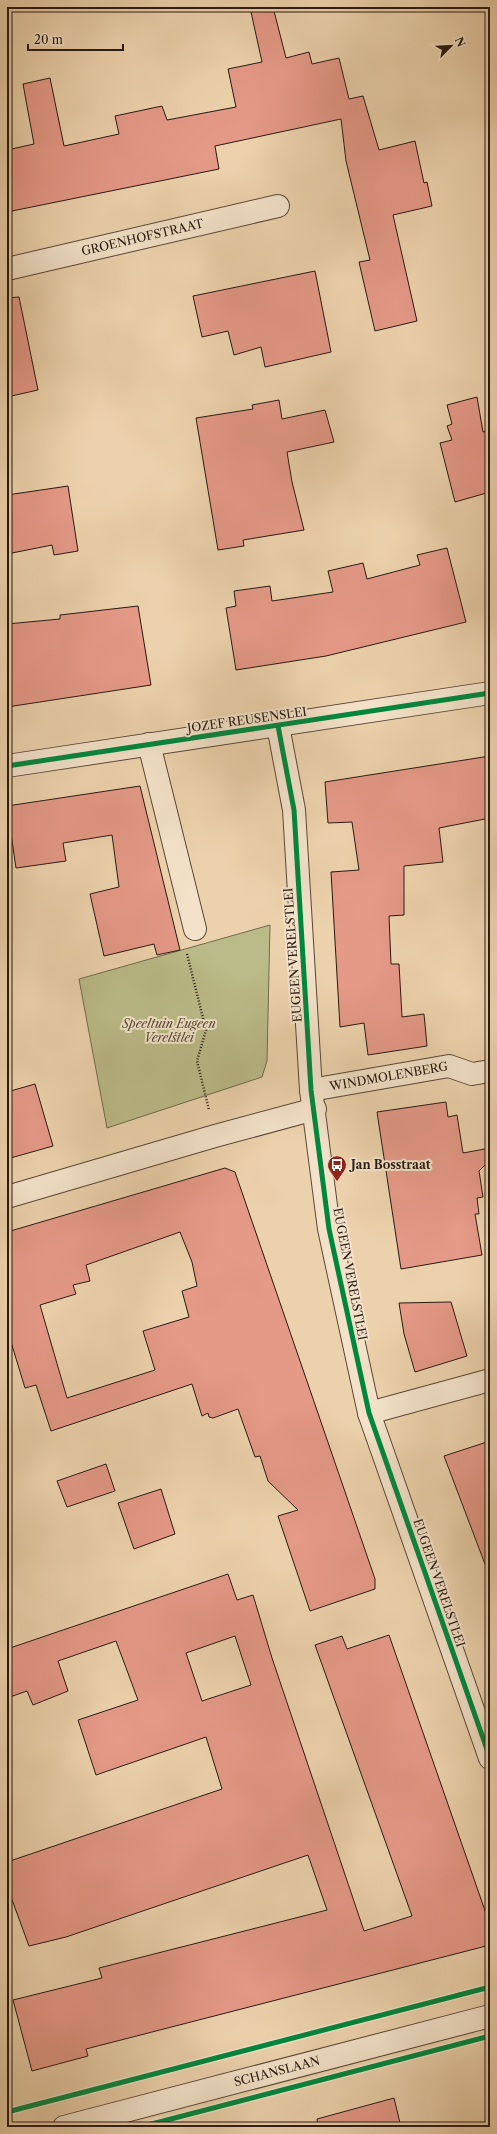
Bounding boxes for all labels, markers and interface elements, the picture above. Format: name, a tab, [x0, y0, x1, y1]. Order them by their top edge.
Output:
scale bar	[28, 26, 123, 52]
north arrow	[431, 26, 471, 66]
text: 20 m	[34, 32, 63, 47]
text: N	[452, 35, 469, 50]
street label: GROENHOFSTRAAT	[80, 216, 205, 259]
street label: JOZEF REUSENSLEI	[184, 704, 308, 736]
street label: EUGEEN VERELSTLEI	[280, 887, 305, 1023]
park label: Speeltuin Eugeen Verelstlei	[121, 1016, 216, 1045]
street label: WINDMOLENBERG	[327, 1058, 449, 1094]
bus stop icon: Jan Bosstraat	[326, 1154, 348, 1182]
place label: Jan Bosstraat	[349, 1157, 431, 1172]
street label: EUGEEN VERELSTLEI	[330, 1206, 371, 1342]
street label: EUGEEN VERELSTLEI	[410, 1517, 469, 1649]
street label: SCHANSLAAN	[232, 2053, 321, 2089]

